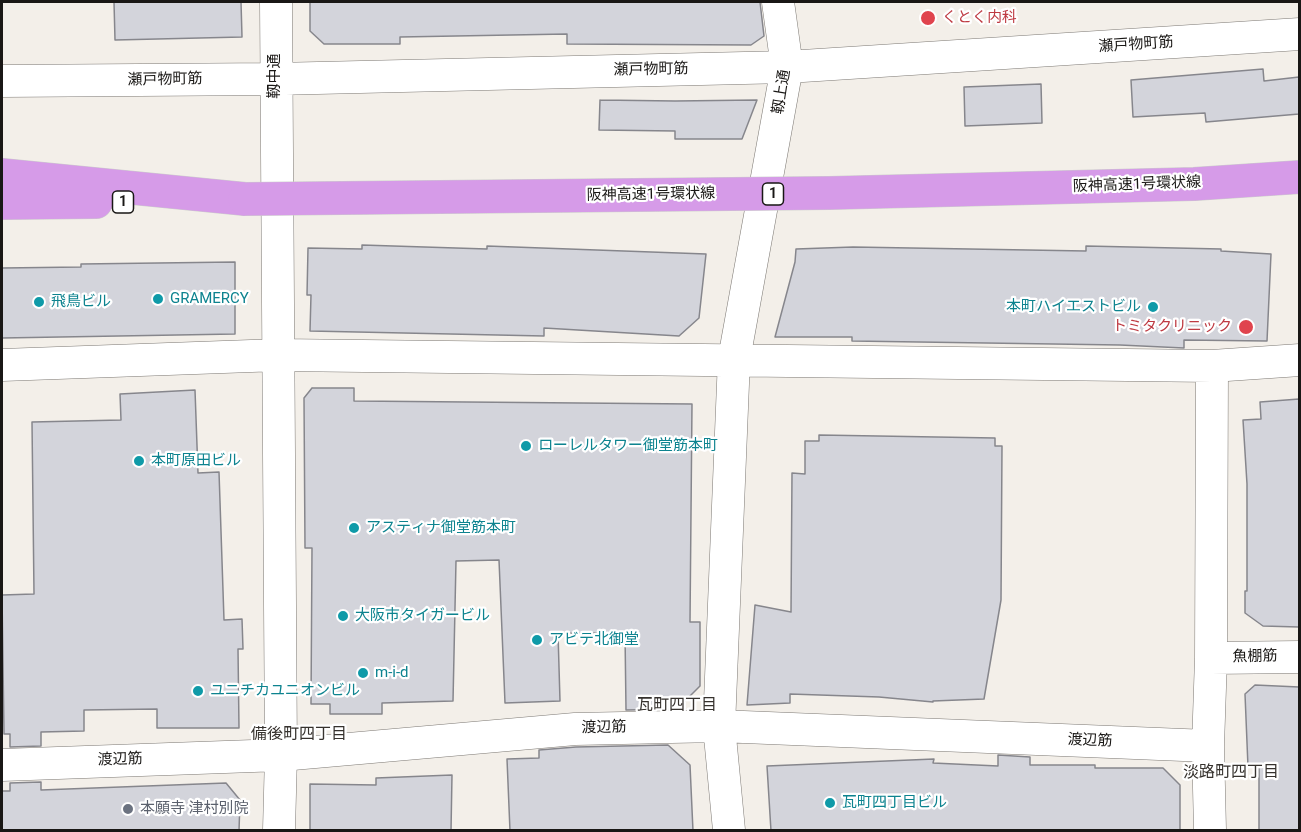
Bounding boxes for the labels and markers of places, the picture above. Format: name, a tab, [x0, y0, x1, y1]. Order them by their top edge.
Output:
marker: くとく内科	[919, 9, 937, 27]
place label: くとく内科	[942, 9, 1017, 27]
place label: GRAMERCY	[170, 290, 249, 308]
marker: GRAMERCY	[151, 292, 165, 306]
place label: 飛鳥ビル	[51, 293, 111, 311]
marker: 飛鳥ビル	[32, 295, 46, 309]
place label: 本町ハイエストビル	[1006, 298, 1141, 316]
marker: 本町ハイエストビル	[1146, 300, 1160, 314]
place label: トミタクリニック	[1112, 318, 1232, 336]
marker: トミタクリニック	[1237, 318, 1255, 336]
place label: ローレルタワー御堂筋本町	[538, 437, 718, 455]
marker: ローレルタワー御堂筋本町	[519, 439, 533, 453]
place label: 本町原田ビル	[151, 452, 241, 470]
marker: 本町原田ビル	[132, 454, 146, 468]
place label: アスティナ御堂筋本町	[366, 519, 516, 537]
marker: アスティナ御堂筋本町	[347, 521, 361, 535]
place label: 大阪市タイガービル	[355, 607, 490, 625]
marker: 大阪市タイガービル	[336, 609, 350, 623]
place label: アビテ北御堂	[549, 631, 639, 649]
marker: アビテ北御堂	[530, 633, 544, 647]
place label: m-i-d	[375, 664, 409, 682]
marker: m-i-d	[356, 666, 370, 680]
place label: ユニチカユニオンビル	[210, 682, 360, 700]
marker: ユニチカユニオンビル	[191, 684, 205, 698]
place label: 瓦町四丁目ビル	[842, 794, 947, 812]
marker: 瓦町四丁目ビル	[823, 796, 837, 810]
place label: 本願寺 津村別院	[140, 800, 249, 818]
marker: 本願寺 津村別院	[121, 802, 135, 816]

